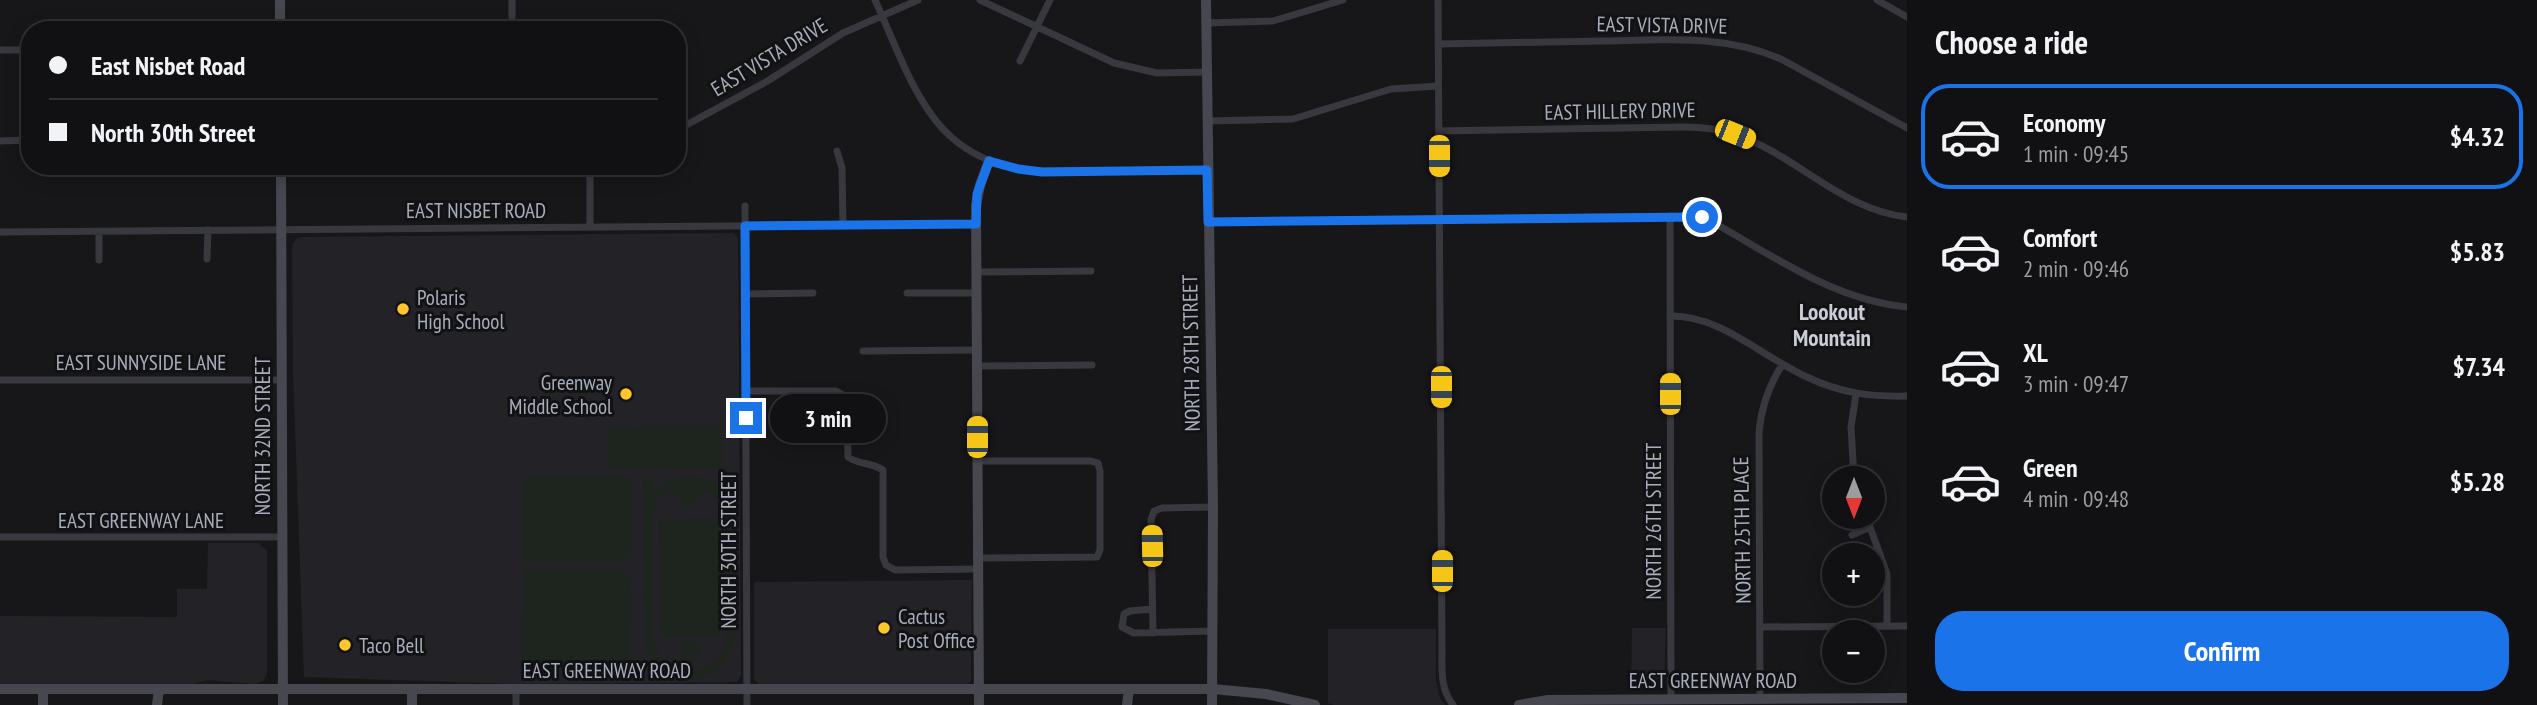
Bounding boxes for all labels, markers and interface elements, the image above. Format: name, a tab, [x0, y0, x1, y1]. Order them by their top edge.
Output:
street label: EAST VISTA DRIVE	[1596, 10, 1728, 40]
street label: EAST VISTA DRIVE	[706, 12, 832, 102]
text: Choose a ride	[1935, 21, 2088, 63]
text: East Nisbet Road	[91, 49, 245, 82]
street label: EAST HILLERY DRIVE	[1544, 96, 1696, 126]
icon: car	[1939, 105, 2002, 168]
text: Economy	[2023, 106, 2105, 139]
text: North 30th Street	[91, 116, 255, 149]
car	[1712, 116, 1759, 152]
text: $4.32	[2450, 120, 2505, 153]
car	[1429, 135, 1450, 177]
text: 1 min · 09:45	[2023, 139, 2129, 168]
street label: EAST NISBET ROAD	[406, 197, 546, 224]
route start	[1686, 201, 1718, 233]
icon: car	[1939, 220, 2002, 283]
text: Comfort	[2023, 221, 2097, 254]
text: $5.83	[2450, 235, 2505, 268]
text: 2 min · 09:46	[2023, 254, 2129, 283]
street label: NORTH 28TH STREET	[1176, 274, 1206, 432]
place label: Polaris High School	[417, 284, 504, 335]
district label: Lookout Mountain	[1793, 297, 1871, 352]
marker: Polaris High School	[395, 301, 411, 317]
icon: car	[1939, 335, 2002, 398]
text: XL	[2023, 336, 2048, 369]
street label: EAST SUNNYSIDE LANE	[56, 349, 226, 376]
text: $7.34	[2452, 350, 2505, 383]
street label: NORTH 32ND STREET	[249, 356, 276, 515]
car	[1431, 366, 1452, 408]
place label: Greenway Middle School	[509, 369, 612, 420]
text: 3 min · 09:47	[2023, 369, 2129, 398]
car	[1660, 373, 1681, 415]
marker: Greenway Middle School	[618, 386, 634, 402]
callout: 3 min	[770, 394, 886, 442]
route end	[730, 402, 762, 434]
text: 3 min	[805, 404, 851, 433]
car	[967, 416, 988, 458]
street label: NORTH 26TH STREET	[1640, 442, 1667, 599]
icon: car	[1939, 450, 2002, 513]
text: Green	[2023, 451, 2078, 484]
street label: NORTH 25TH PLACE	[1727, 456, 1757, 604]
text: $5.28	[2450, 465, 2505, 498]
north arrow	[1822, 466, 1885, 528]
map controls	[1822, 466, 1885, 683]
street label: NORTH 30TH STREET	[715, 471, 742, 628]
text: 4 min · 09:48	[2023, 484, 2129, 513]
street label: EAST GREENWAY LANE	[58, 507, 224, 534]
car	[1142, 525, 1163, 567]
button: +	[1822, 543, 1885, 606]
car	[1432, 550, 1453, 592]
place label: Cactus Post Office	[898, 603, 975, 654]
button: Confirm	[1935, 611, 2509, 691]
marker: Cactus Post Office	[876, 620, 892, 636]
button: −	[1822, 620, 1885, 683]
place label: Taco Bell	[359, 632, 424, 659]
marker: Taco Bell	[337, 637, 353, 653]
street label: EAST GREENWAY ROAD	[523, 657, 691, 684]
street label: EAST GREENWAY ROAD	[1629, 667, 1797, 694]

